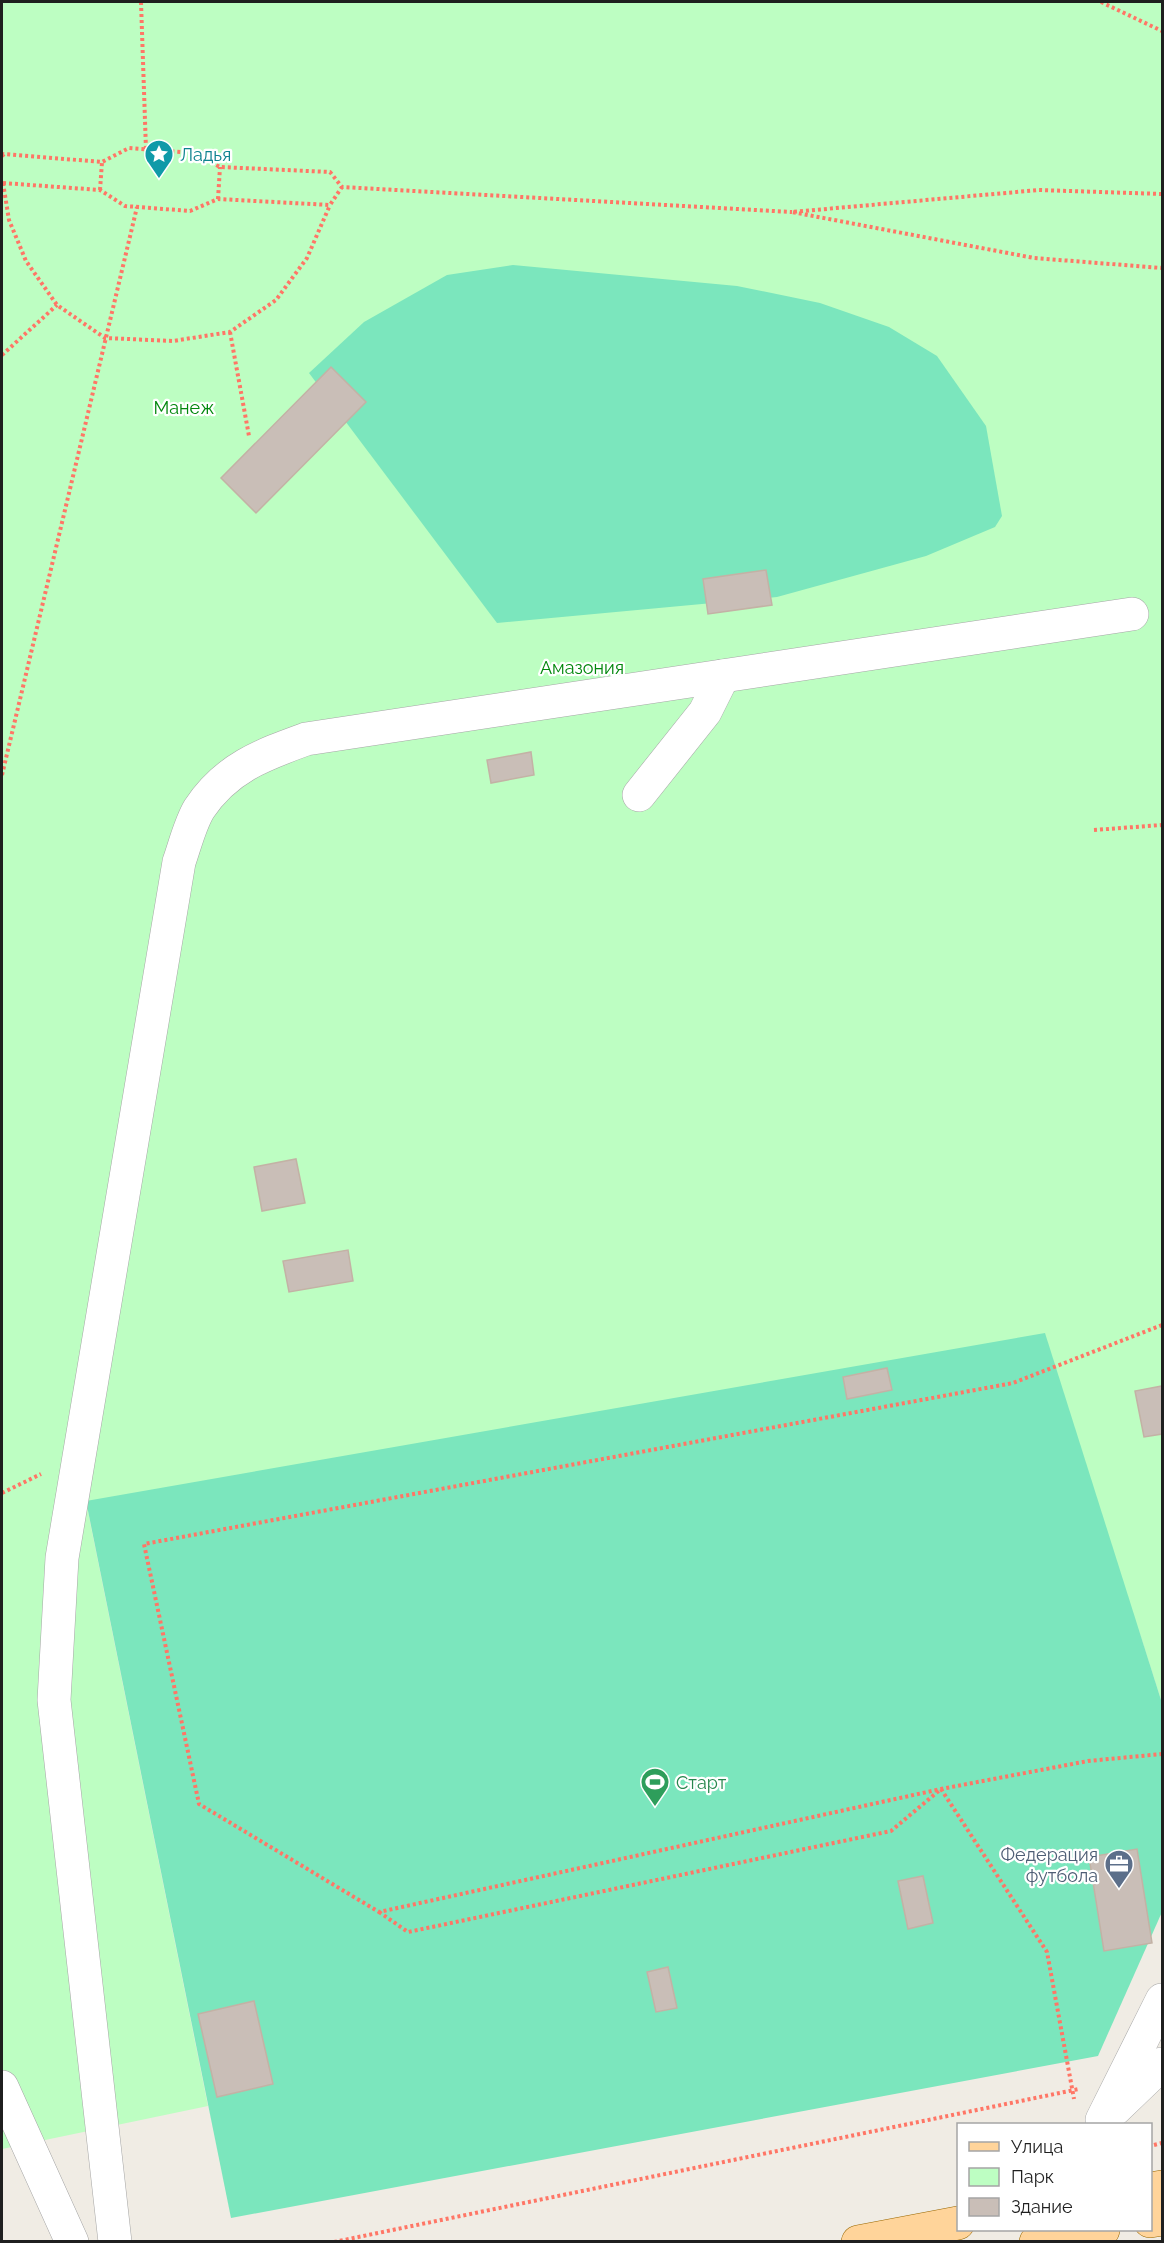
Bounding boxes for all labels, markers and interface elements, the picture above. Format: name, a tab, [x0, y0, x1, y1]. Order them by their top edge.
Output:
place icon: Ладья	[143, 138, 175, 180]
place label: Ладья	[180, 144, 231, 165]
park label: Манеж	[154, 397, 214, 418]
park label: Амазония	[540, 657, 624, 678]
sports icon: Старт	[639, 1766, 671, 1808]
place label: Старт	[676, 1772, 727, 1793]
place label: Федерация футбола	[1000, 1844, 1098, 1886]
office icon: Федерация футбола	[1103, 1848, 1135, 1890]
legend	[957, 2123, 1152, 2231]
text: Улица	[1011, 2136, 1063, 2157]
text: Парк	[1011, 2166, 1054, 2187]
text: Здание	[1011, 2196, 1073, 2217]

